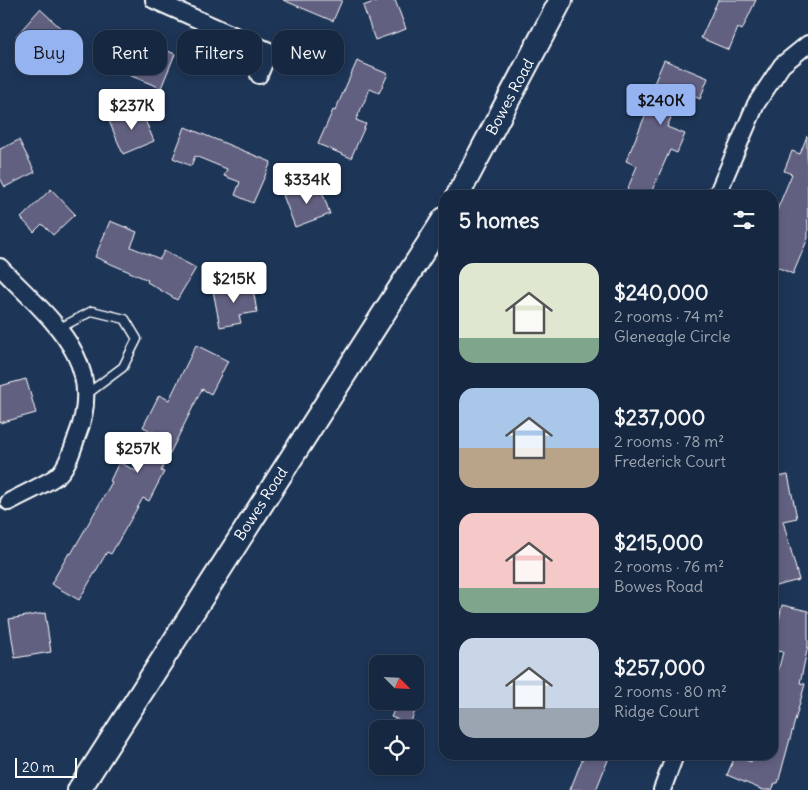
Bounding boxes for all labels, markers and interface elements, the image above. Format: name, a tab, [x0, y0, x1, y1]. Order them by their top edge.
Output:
chip: Buy	[15, 30, 83, 75]
chip: Rent	[93, 30, 167, 75]
chip: Filters	[177, 30, 262, 75]
chip: New	[272, 30, 344, 75]
street label: Bowes Road	[482, 55, 538, 138]
pin: $240K	[626, 84, 696, 126]
pin: $237K	[97, 88, 167, 131]
text: $240K	[637, 90, 685, 110]
text: $237K	[110, 95, 154, 115]
pin: $334K	[272, 162, 342, 205]
text: $334K	[284, 169, 330, 189]
icon: filters	[730, 206, 758, 234]
text: 5 homes	[459, 207, 539, 234]
pin: $215K	[199, 262, 269, 304]
text: $215K	[212, 268, 256, 288]
text: $240,000	[614, 279, 709, 306]
icon: home	[499, 283, 559, 343]
text: 2 rooms · 74 m²	[614, 306, 724, 326]
text: Gleneagle Circle	[614, 326, 731, 346]
text: $237,000	[614, 404, 705, 431]
icon: home	[499, 408, 559, 468]
text: 2 rooms · 78 m²	[614, 431, 724, 451]
pin: $257K	[103, 432, 173, 474]
text: $257K	[116, 438, 160, 458]
text: Frederick Court	[614, 451, 726, 471]
street label: Bowes Road	[230, 463, 291, 544]
text: $215,000	[614, 529, 703, 556]
icon: home	[499, 533, 559, 593]
text: 2 rooms · 76 m²	[614, 556, 724, 576]
text: Bowes Road	[614, 576, 703, 596]
text: $257,000	[614, 654, 705, 681]
north arrow	[369, 655, 424, 710]
map controls	[369, 655, 424, 775]
icon: home	[499, 658, 559, 718]
text: 2 rooms · 80 m²	[614, 681, 727, 701]
text: Ridge Court	[614, 701, 699, 721]
button: locate	[369, 720, 424, 775]
scale bar	[15, 755, 78, 778]
text: 20 m	[22, 758, 55, 776]

